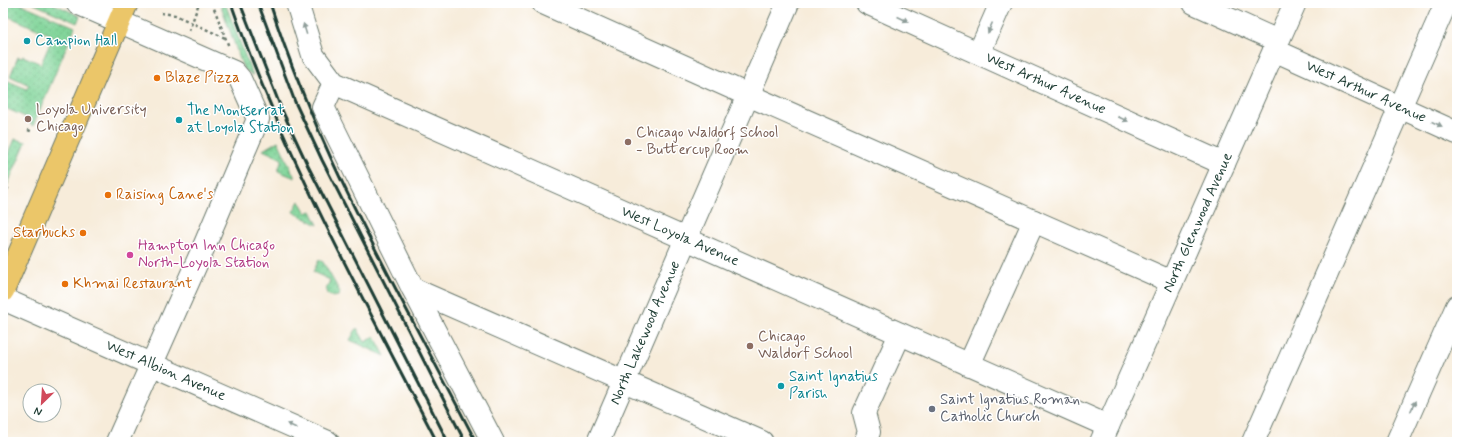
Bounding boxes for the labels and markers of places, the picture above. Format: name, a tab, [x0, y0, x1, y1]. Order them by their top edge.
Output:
place label: Campion Hall	[35, 31, 118, 51]
marker: Campion Hall	[22, 36, 32, 46]
place label: Blaze Pizza	[165, 68, 240, 88]
marker: Blaze Pizza	[152, 73, 162, 83]
place label: Loyola University Chicago	[36, 100, 147, 137]
place label: The Montserrat at Loyola Station	[187, 101, 294, 138]
marker: Loyola University Chicago	[23, 114, 33, 124]
marker: The Montserrat at Loyola Station	[174, 115, 184, 125]
place label: Chicago Waldorf School - Buttercup Room	[636, 123, 779, 160]
marker: Chicago Waldorf School - Buttercup Room	[623, 137, 633, 147]
place label: Raising Cane's	[116, 185, 214, 205]
marker: Raising Cane's	[103, 190, 113, 200]
place label: Starbucks	[13, 223, 75, 243]
marker: Starbucks	[78, 228, 88, 238]
place label: Hampton Inn Chicago North-Loyola Station	[138, 236, 275, 273]
marker: Hampton Inn Chicago North-Loyola Station	[125, 250, 135, 260]
place label: Khmai Restaurant	[73, 274, 192, 294]
marker: Khmai Restaurant	[60, 279, 70, 289]
place label: Chicago Waldorf School	[758, 327, 853, 364]
marker: Chicago Waldorf School	[745, 341, 755, 351]
place label: Saint Ignatius Parish	[789, 367, 878, 404]
marker: Saint Ignatius Parish	[776, 381, 786, 391]
place label: Saint Ignatius Roman Catholic Church	[940, 390, 1080, 427]
marker: Saint Ignatius Roman Catholic Church	[927, 404, 937, 414]

